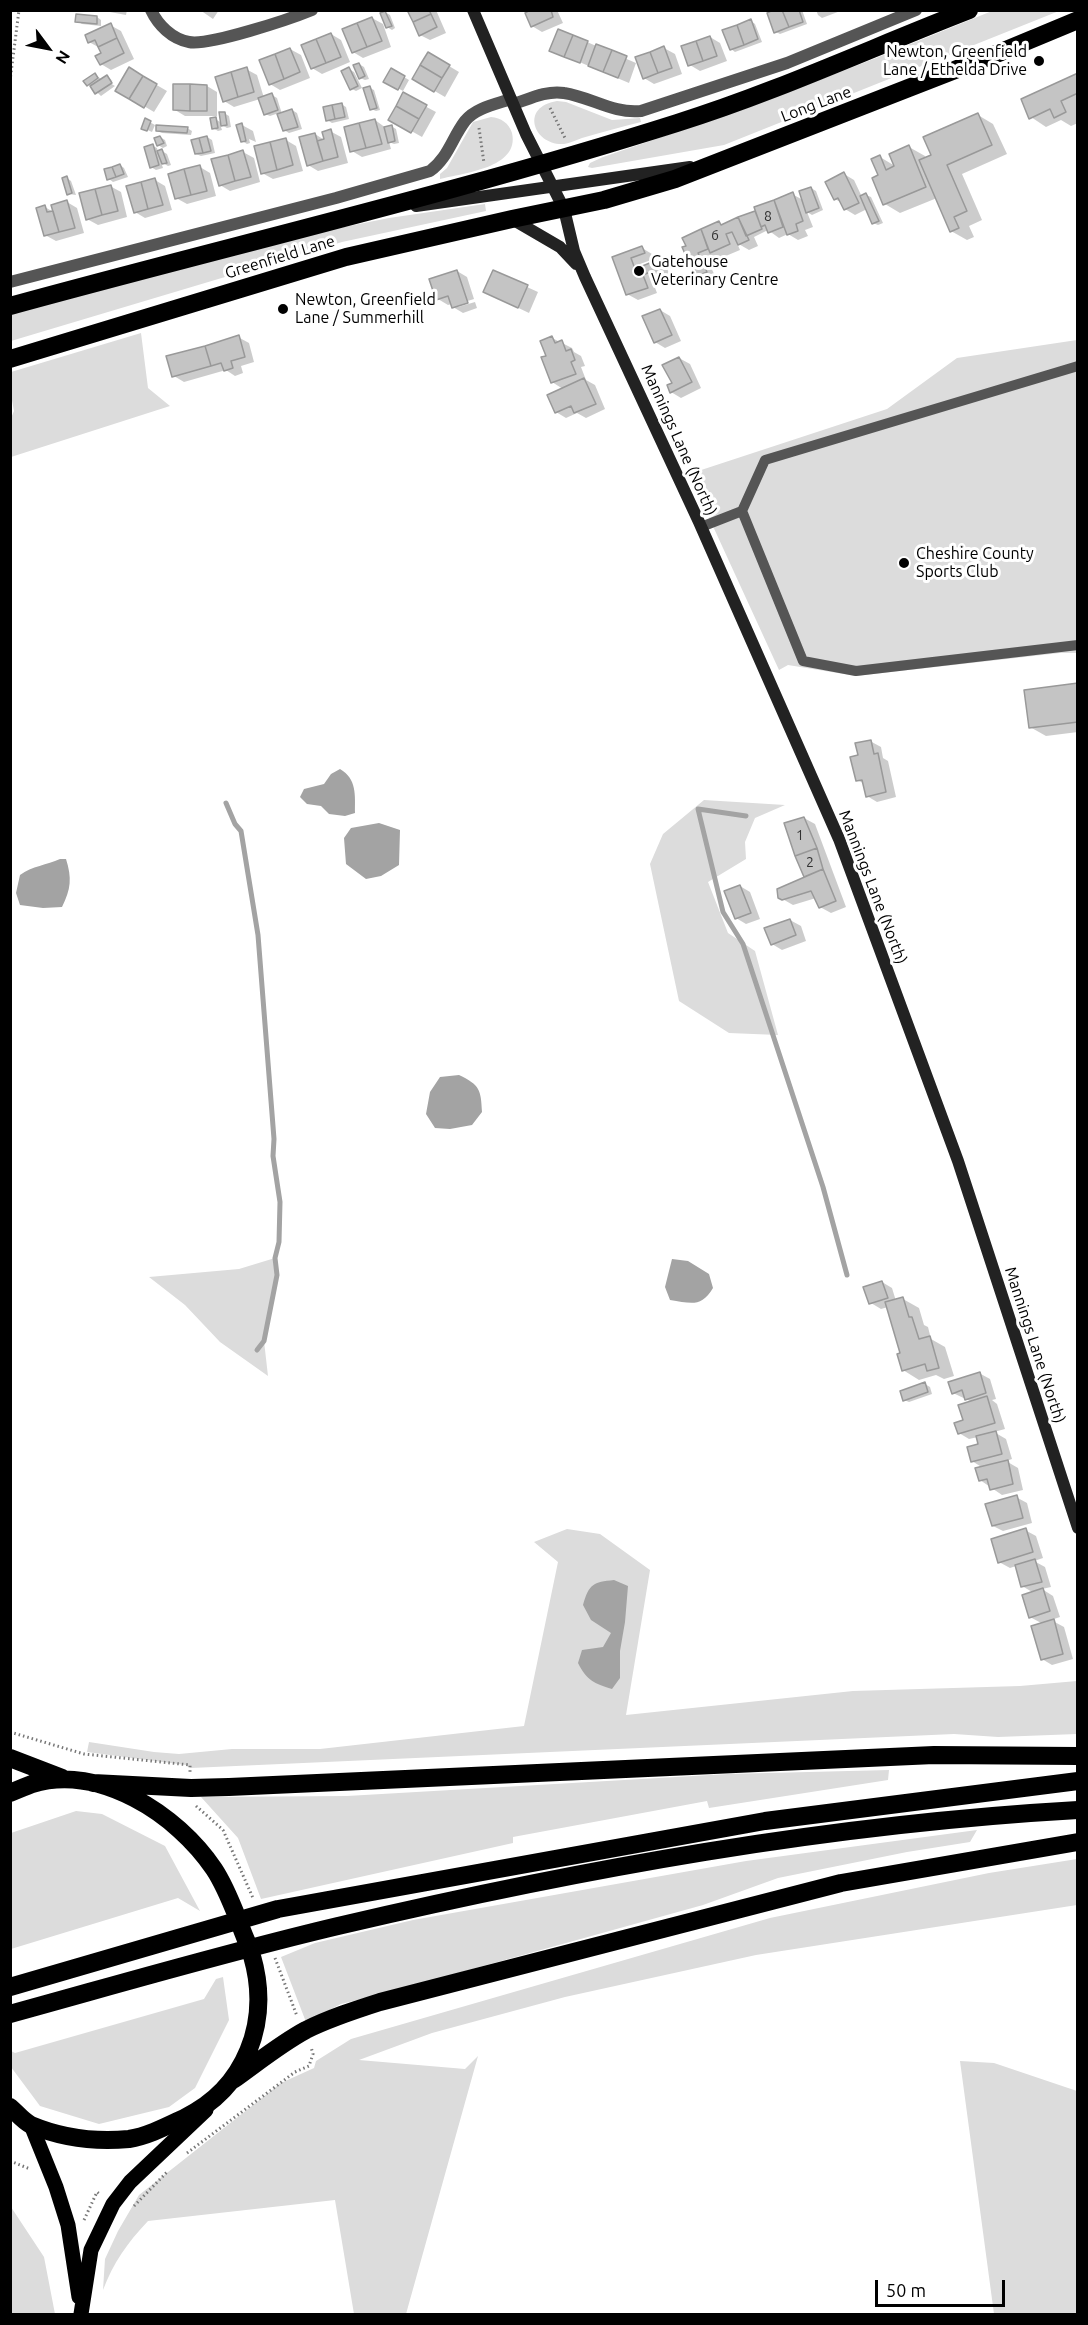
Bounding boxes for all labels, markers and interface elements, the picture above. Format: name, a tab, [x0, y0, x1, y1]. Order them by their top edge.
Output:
north arrow	[18, 18, 78, 78]
place label: Newton, Greenfield Lane / Ethelda Drive	[883, 42, 1027, 80]
text: N	[52, 48, 74, 67]
marker: Newton, Greenfield Lane / Ethelda Drive	[1032, 54, 1046, 68]
street label: Long Lane	[778, 82, 854, 126]
house number: 8	[764, 208, 772, 224]
house number: 6	[711, 227, 719, 243]
street label: Greenfield Lane	[223, 231, 337, 283]
place label: Gatehouse Veterinary Centre	[651, 252, 779, 290]
marker: Gatehouse Veterinary Centre	[632, 264, 646, 278]
place label: Newton, Greenfield Lane / Summerhill	[295, 290, 436, 328]
marker: Newton, Greenfield Lane / Summerhill	[276, 302, 290, 316]
street label: Mannings Lane (North)	[637, 361, 721, 519]
place label: Cheshire County Sports Club	[916, 544, 1034, 582]
marker: Cheshire County Sports Club	[897, 556, 911, 570]
street label: Mannings Lane (North)	[835, 807, 911, 967]
house number: 1	[796, 827, 804, 843]
house number: 2	[806, 854, 814, 870]
street label: Mannings Lane (North)	[1001, 1264, 1069, 1426]
scale bar	[878, 2268, 1008, 2306]
text: 50 m	[886, 2280, 926, 2300]

